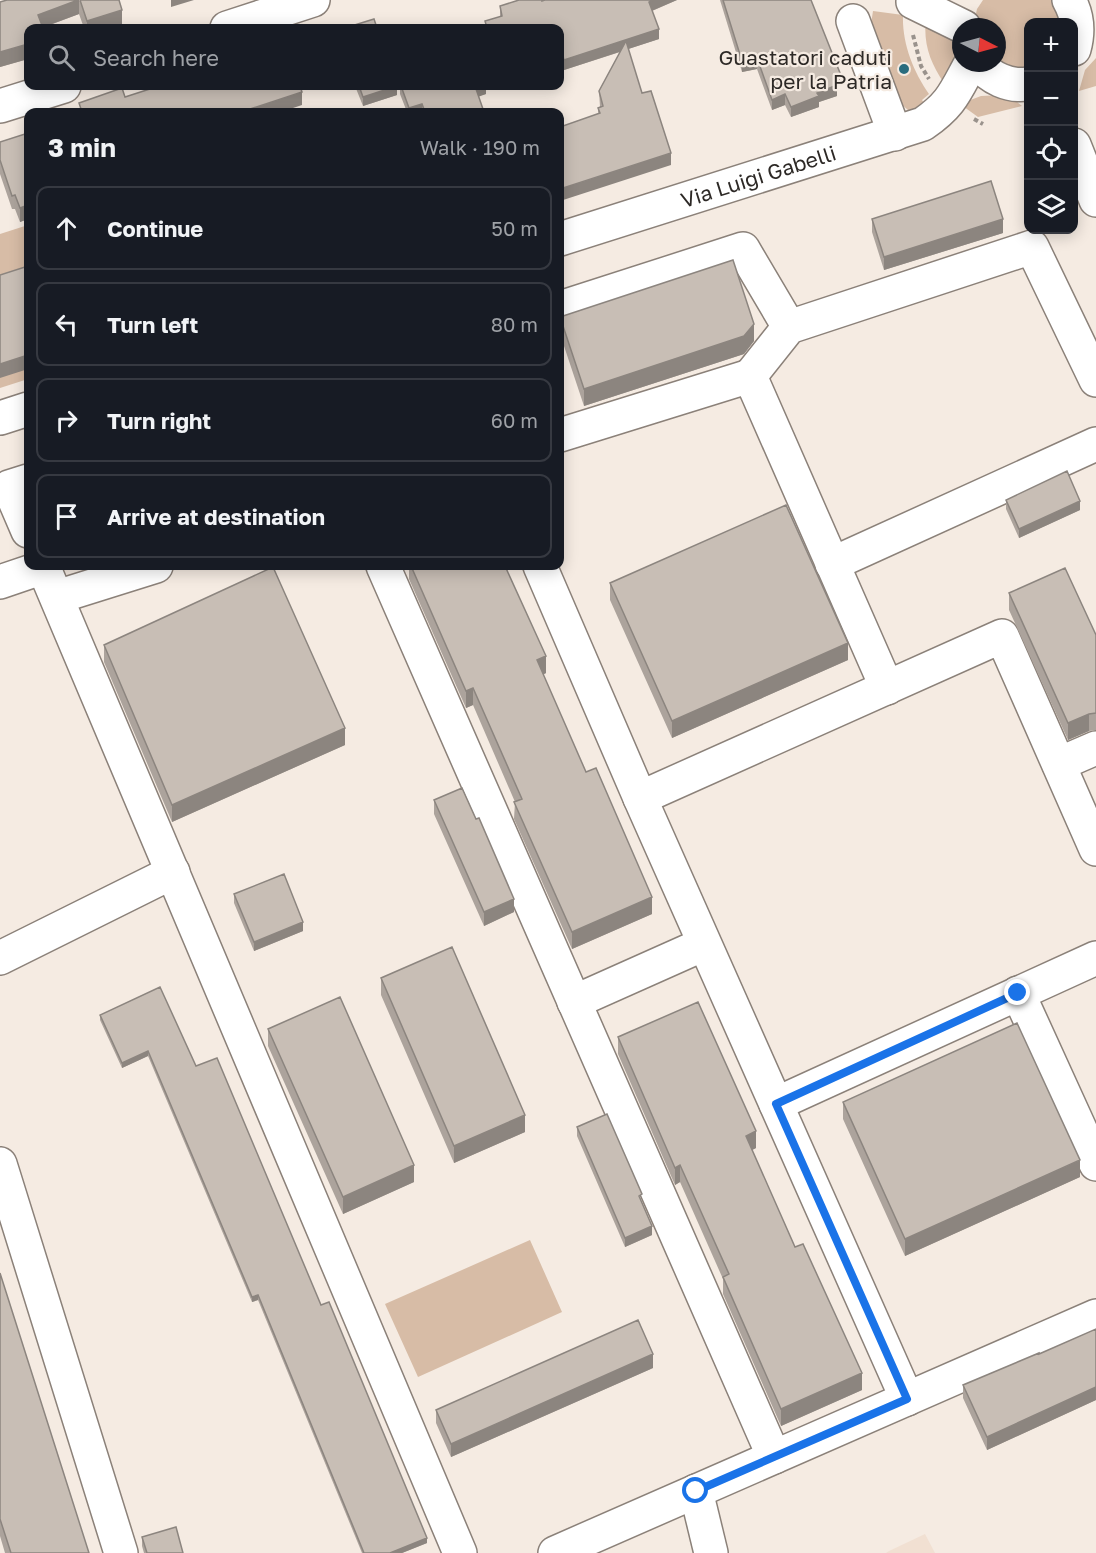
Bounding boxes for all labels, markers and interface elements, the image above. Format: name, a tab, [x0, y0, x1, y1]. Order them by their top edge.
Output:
north arrow	[952, 18, 1006, 72]
map controls	[1024, 18, 1078, 234]
button: +	[1024, 18, 1078, 72]
search box	[24, 24, 564, 90]
icon: search	[45, 41, 78, 74]
text: Search here	[93, 44, 219, 71]
place label: Guastatori caduti per la Patria	[718, 44, 892, 94]
marker: Guastatori caduti per la Patria	[897, 62, 911, 76]
button: −	[1024, 72, 1078, 126]
button: locate	[1024, 126, 1078, 180]
text: 3 min	[48, 132, 116, 163]
text: Walk · 190 m	[420, 135, 540, 159]
street label: Via Luigi Gabelli	[677, 139, 839, 213]
button: layers	[1024, 180, 1078, 234]
icon: ahead	[50, 212, 83, 245]
text: Continue	[107, 215, 203, 242]
text: 50 m	[491, 216, 538, 240]
icon: left	[50, 308, 83, 341]
text: Turn left	[107, 311, 198, 338]
text: 80 m	[491, 312, 538, 336]
icon: right	[50, 404, 83, 437]
text: Turn right	[107, 407, 211, 434]
text: 60 m	[491, 408, 538, 432]
icon: arrive	[50, 500, 83, 533]
text: Arrive at destination	[107, 503, 325, 530]
route end	[1004, 979, 1030, 1005]
route start	[682, 1477, 708, 1503]

